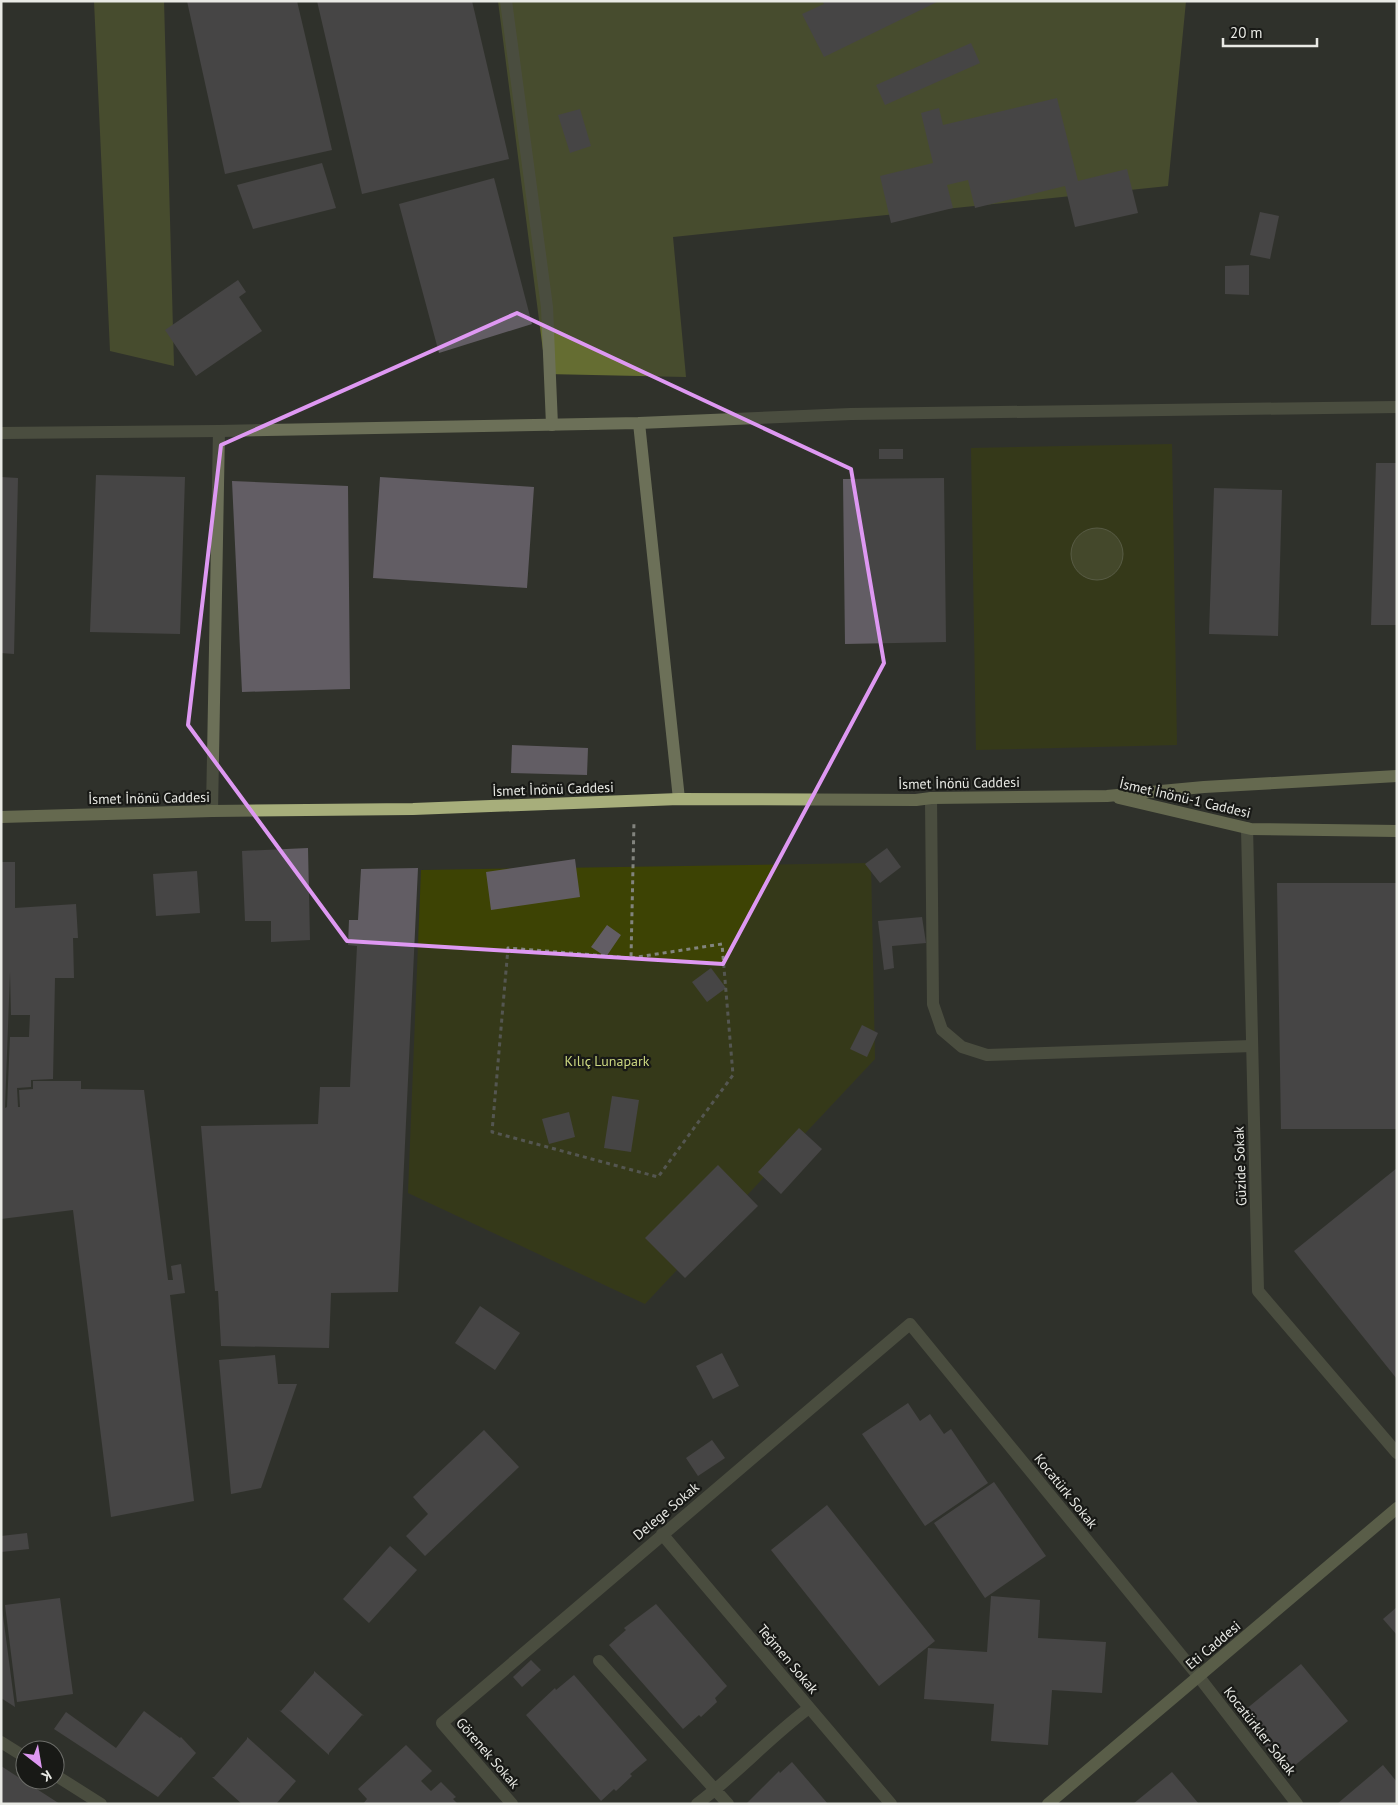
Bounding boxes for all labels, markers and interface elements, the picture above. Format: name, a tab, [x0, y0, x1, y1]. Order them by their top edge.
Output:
scale bar	[1223, 15, 1317, 47]
text: 20 m	[1230, 23, 1263, 42]
street label: İsmet İnönü Caddesi	[898, 773, 1020, 793]
street label: İsmet İnönü-1 Caddesi	[1118, 774, 1252, 822]
street label: İsmet İnönü Caddesi	[492, 778, 614, 800]
street label: İsmet İnönü Caddesi	[88, 788, 210, 808]
park label: Kılıç Lunapark	[565, 1052, 650, 1070]
street label: Güzide Sokak	[1230, 1126, 1250, 1206]
street label: Kocatürk Sokak	[1030, 1450, 1102, 1532]
street label: Delege Sokak	[629, 1478, 703, 1544]
street label: Eti Caddesi	[1182, 1617, 1244, 1673]
street label: Teğmen Sokak	[754, 1620, 823, 1698]
street label: Kocatürkler Sokak	[1220, 1683, 1300, 1779]
street label: Görenek Sokak	[452, 1714, 524, 1792]
north arrow	[15, 1740, 65, 1790]
text: K	[38, 1766, 55, 1786]

